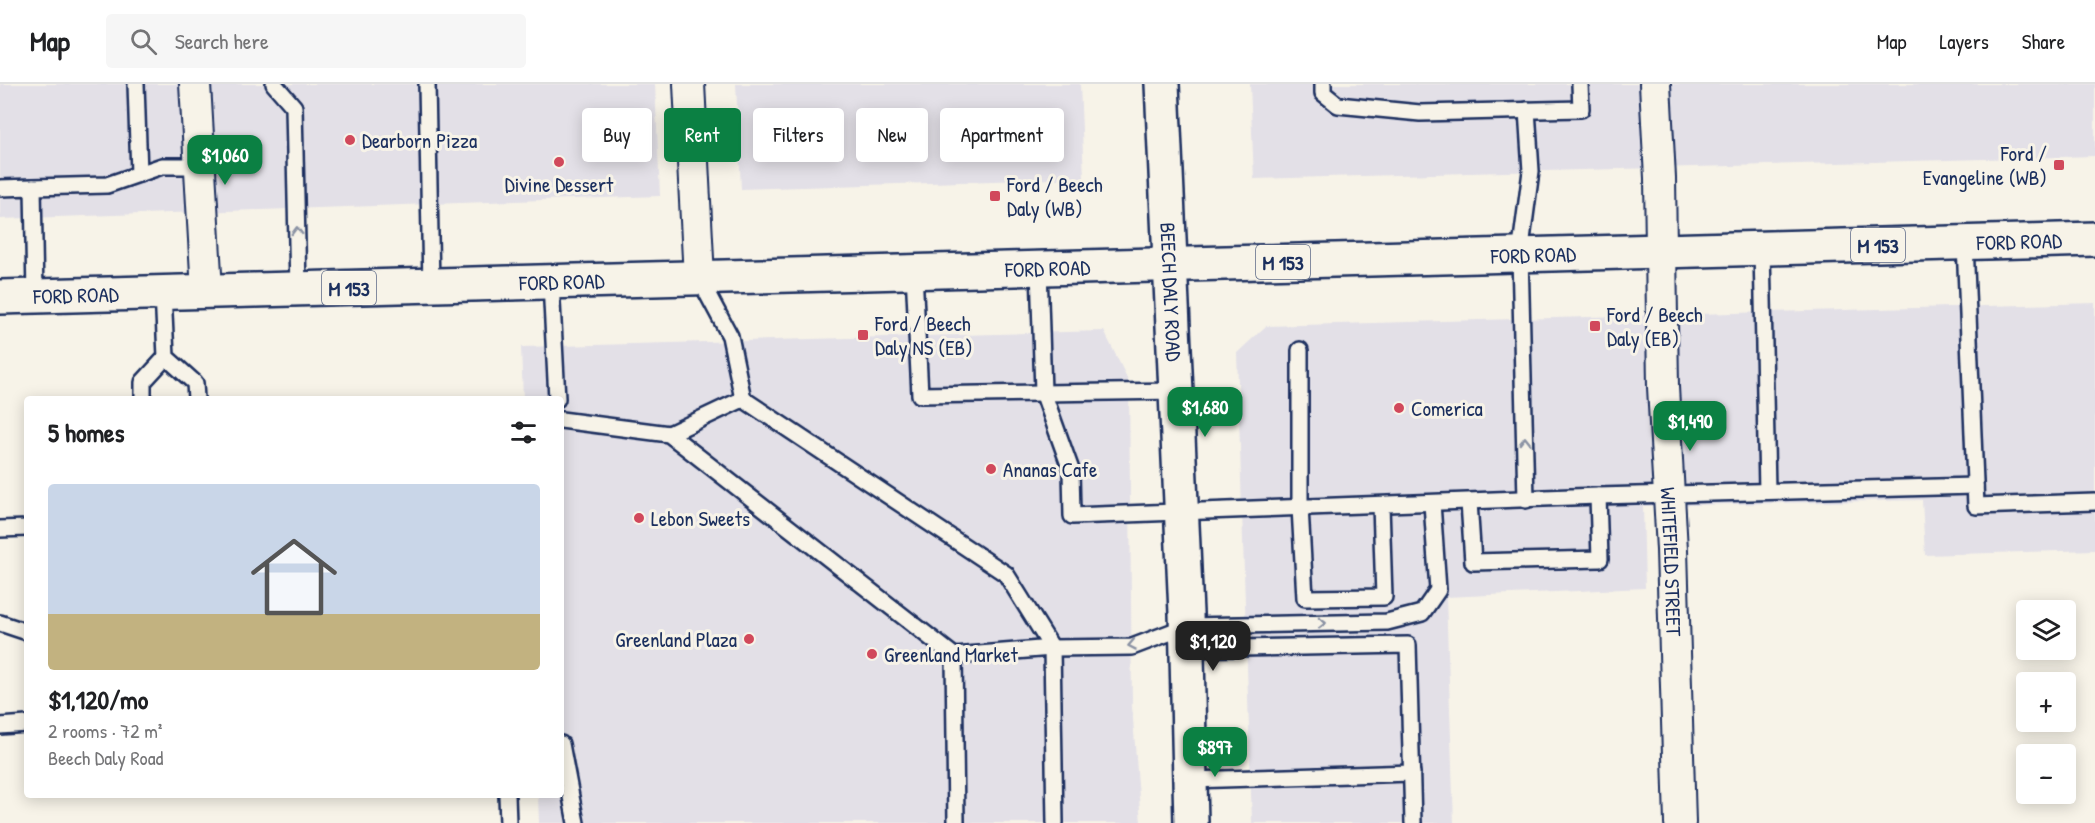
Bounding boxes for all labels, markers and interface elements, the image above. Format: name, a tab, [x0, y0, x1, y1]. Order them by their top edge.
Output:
search box	[106, 14, 526, 68]
text: Map	[30, 22, 70, 60]
icon: search	[127, 25, 160, 58]
text: Search here	[175, 26, 269, 56]
text: Map	[1877, 27, 1906, 56]
text: Layers	[1939, 27, 1989, 56]
text: Share	[2022, 27, 2065, 56]
chip: Buy	[582, 108, 652, 162]
chip: Rent	[664, 108, 741, 162]
chip: Filters	[753, 108, 844, 162]
chip: New	[856, 108, 928, 162]
chip: Apartment	[940, 108, 1064, 162]
place label: Dearborn Pizza	[362, 126, 477, 155]
marker: Dearborn Pizza	[343, 133, 357, 147]
pin: $1,060	[176, 135, 274, 186]
place label: Ford / Evangeline (WB)	[1923, 139, 2047, 192]
text: $1,060	[201, 141, 249, 168]
marker: Divine Dessert	[552, 155, 566, 169]
marker: Ford / Evangeline (WB)	[2052, 158, 2066, 172]
place label: Divine Dessert	[505, 170, 614, 199]
place label: Ford / Beech Daly (WB)	[1006, 170, 1103, 223]
marker: Ford / Beech Daly (WB)	[988, 189, 1002, 203]
street label: BEECH DALY ROAD	[1154, 222, 1189, 362]
street label: FORD ROAD	[1975, 225, 2062, 257]
one-way arrow	[291, 226, 303, 235]
road number: M 153	[1851, 228, 1905, 262]
street label: FORD ROAD	[1489, 239, 1577, 270]
road number: M 153	[1256, 245, 1310, 279]
street label: FORD ROAD	[1004, 252, 1091, 284]
street label: FORD ROAD	[518, 266, 605, 297]
road number: M 153	[322, 271, 376, 305]
street label: FORD ROAD	[32, 279, 119, 311]
place label: Ford / Beech Daly (EB)	[1606, 300, 1703, 353]
place label: Ford / Beech Daly NS (EB)	[874, 309, 973, 362]
marker: Ford / Beech Daly (EB)	[1588, 319, 1602, 333]
marker: Ford / Beech Daly NS (EB)	[856, 328, 870, 342]
pin: $1,680	[1156, 387, 1254, 438]
text: $1,680	[1181, 393, 1229, 420]
place label: Comerica	[1411, 394, 1483, 423]
marker: Comerica	[1392, 401, 1406, 415]
pin: $1,490	[1641, 401, 1739, 452]
text: $1,490	[1667, 407, 1713, 434]
text: 5 homes	[48, 415, 124, 450]
icon: filters	[507, 416, 540, 449]
one-way arrow	[1518, 437, 1531, 446]
place label: Ananas Cafe	[1003, 455, 1097, 484]
marker: Ananas Cafe	[984, 462, 998, 476]
street label: WHITEFIELD STREET	[1654, 486, 1689, 638]
place label: Lebon Sweets	[651, 504, 750, 533]
marker: Lebon Sweets	[632, 511, 646, 525]
icon: home	[240, 523, 348, 631]
map controls	[2016, 600, 2076, 804]
button: layers	[2016, 600, 2076, 660]
one-way arrow	[1317, 617, 1326, 629]
pin: $1,120	[1164, 621, 1262, 672]
place label: Greenland Plaza	[615, 625, 737, 654]
text: $1,120	[1189, 627, 1237, 654]
marker: Greenland Plaza	[742, 632, 756, 646]
one-way arrow	[1127, 638, 1137, 651]
place label: Greenland Market	[884, 640, 1019, 669]
marker: Greenland Market	[865, 647, 879, 661]
button: +	[2016, 672, 2076, 732]
text: $1,120/mo	[48, 682, 148, 717]
text: 2 rooms · 72 m²	[48, 717, 162, 744]
pin: $897	[1179, 727, 1251, 778]
text: $897	[1197, 733, 1233, 760]
text: Beech Daly Road	[48, 744, 163, 771]
button: −	[2016, 744, 2076, 804]

